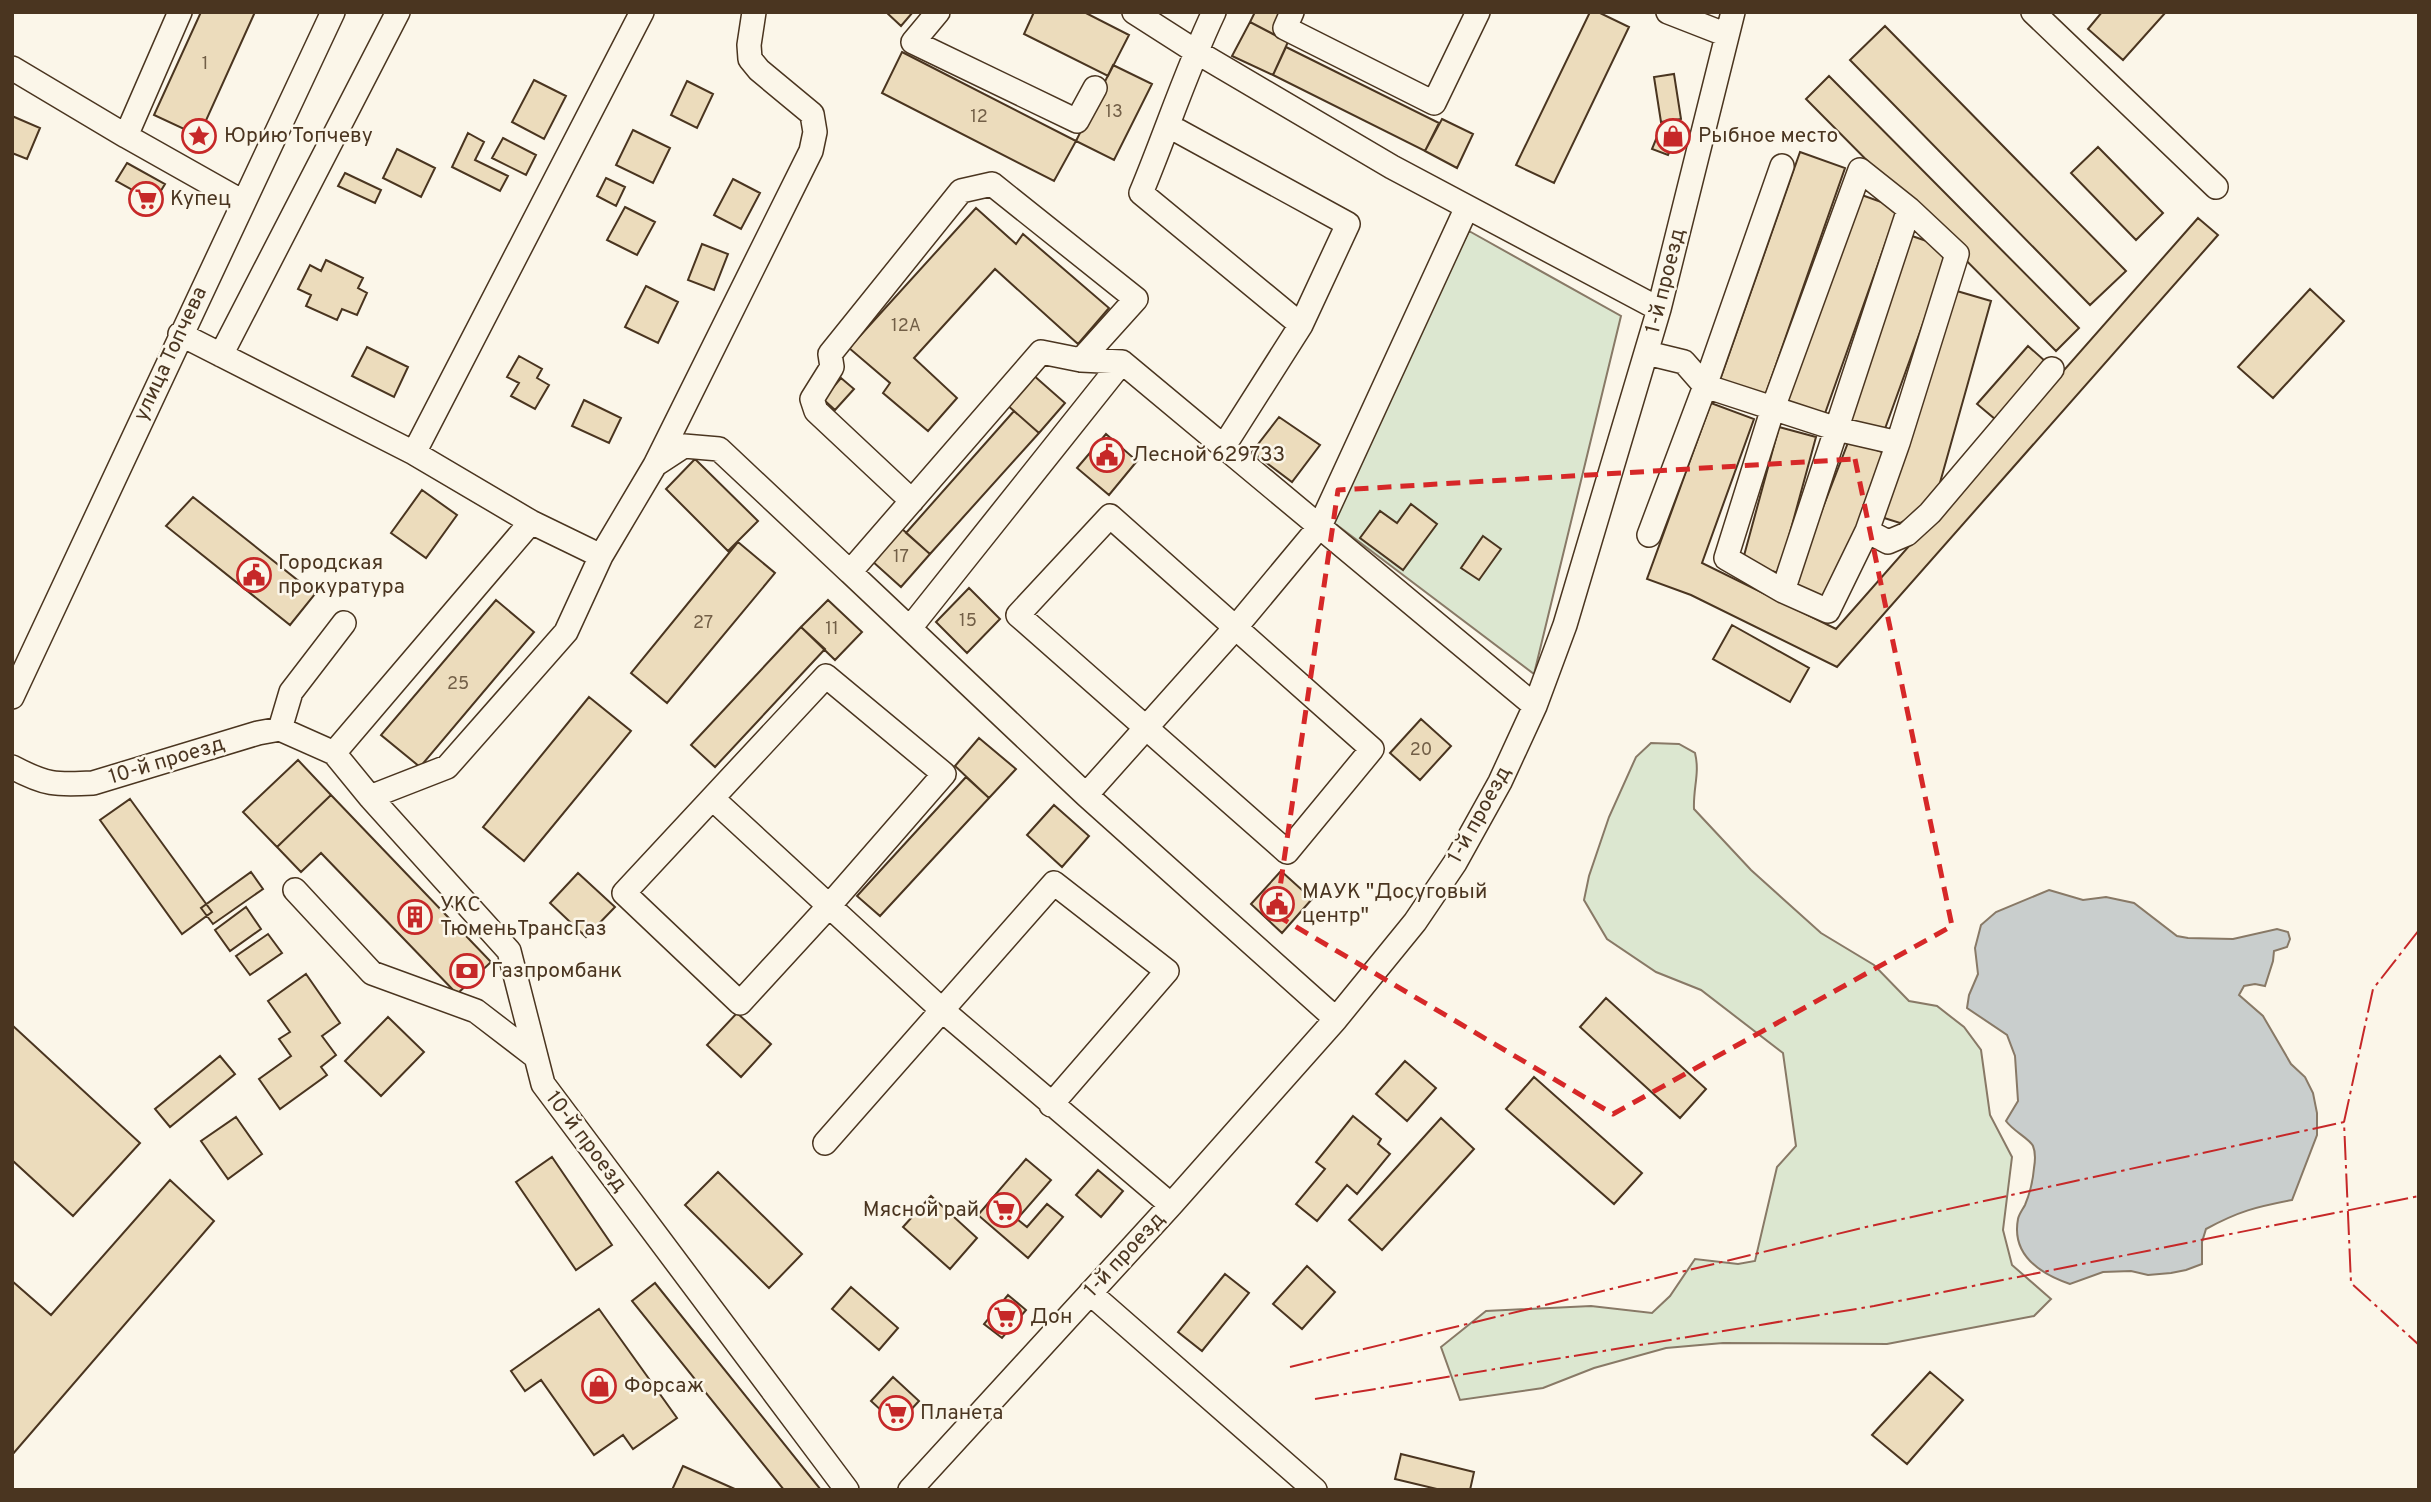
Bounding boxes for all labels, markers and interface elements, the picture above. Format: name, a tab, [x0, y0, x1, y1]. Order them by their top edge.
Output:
house number: 1	[202, 53, 208, 76]
house number: 13	[1105, 101, 1123, 124]
house number: 12	[970, 106, 988, 129]
place icon: Юрию Топчеву	[180, 117, 218, 155]
shop icon: Рыбное место	[1654, 117, 1692, 155]
place label: Юрию Топчеву	[224, 123, 373, 150]
place label: Рыбное место	[1698, 123, 1838, 150]
supermarket icon: Купец	[127, 180, 165, 218]
place label: Купец	[170, 186, 231, 213]
street label: 1-й проезд	[1640, 226, 1692, 336]
street label: улица Топчева	[128, 282, 214, 426]
house number: 12А	[891, 315, 921, 338]
public building icon: Лесной 629733	[1088, 436, 1126, 474]
place label: Лесной 629733	[1132, 442, 1285, 469]
house number: 17	[893, 546, 909, 569]
place label: Городская прокуратура	[278, 550, 405, 601]
public building icon: Городская прокуратура	[235, 556, 273, 594]
house number: 15	[959, 610, 977, 633]
house number: 27	[693, 612, 713, 635]
house number: 11	[825, 618, 839, 641]
house number: 25	[447, 673, 469, 696]
street label: 10-й проезд	[106, 731, 228, 791]
house number: 20	[1410, 739, 1432, 762]
street label: 1-й проезд	[1442, 761, 1518, 868]
place label: МАУК "Досуговый центр"	[1302, 879, 1487, 930]
public building icon: МАУК "Досуговый центр"	[1258, 885, 1296, 923]
place label: УКС ТюменьТрансГаз	[440, 892, 607, 943]
building icon: УКС ТюменьТрансГаз	[396, 898, 434, 936]
bank icon: Газпромбанк	[448, 952, 486, 990]
place label: Газпромбанк	[491, 958, 622, 985]
street label: 10-й проезд	[539, 1086, 633, 1198]
supermarket icon: Мясной рай	[985, 1191, 1023, 1229]
place label: Мясной рай	[863, 1197, 979, 1224]
street label: 1-й проезд	[1079, 1207, 1172, 1303]
supermarket icon: Дон	[986, 1298, 1024, 1336]
place label: Дон	[1030, 1304, 1072, 1331]
shop icon: Форсаж	[580, 1367, 618, 1405]
place label: Форсаж	[624, 1373, 704, 1400]
supermarket icon: Планета	[877, 1394, 915, 1432]
place label: Планета	[920, 1400, 1003, 1427]

